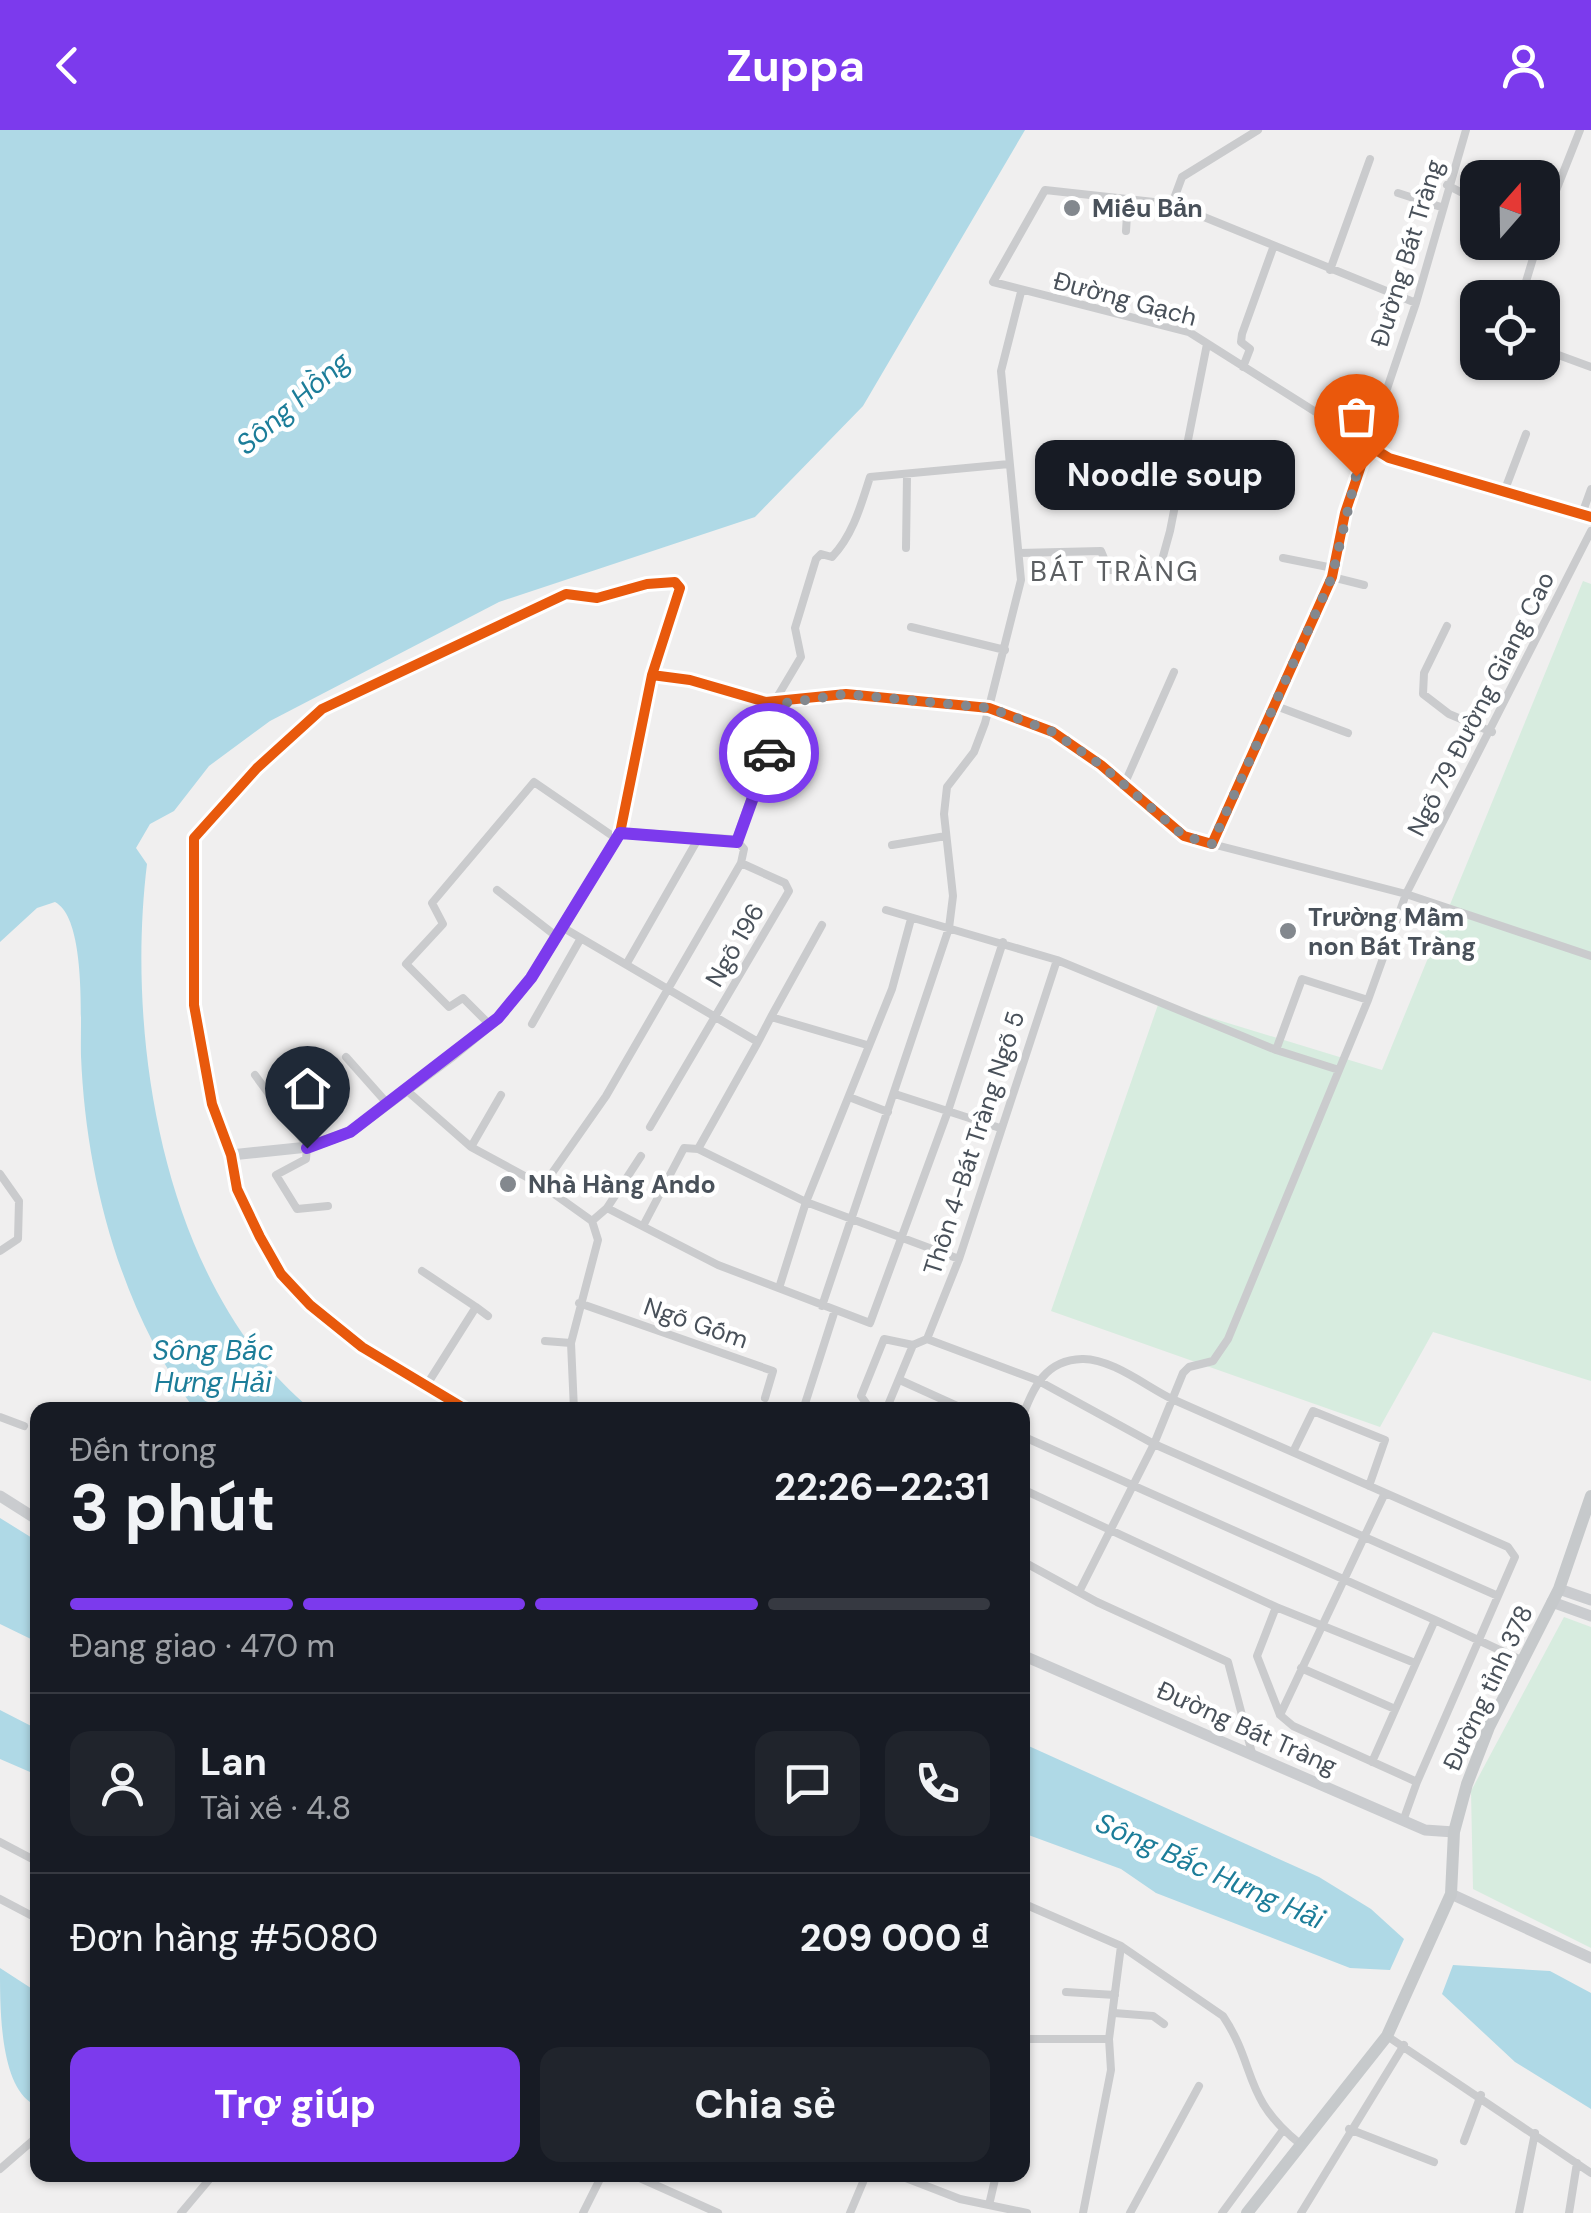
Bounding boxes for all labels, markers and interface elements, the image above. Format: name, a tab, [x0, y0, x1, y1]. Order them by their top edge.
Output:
text: Zuppa	[726, 36, 865, 95]
icon: back	[40, 38, 95, 93]
icon: person	[1496, 38, 1551, 93]
street label: Đường Bát Tràng	[1363, 155, 1451, 351]
north arrow	[1460, 160, 1560, 260]
map controls	[1460, 160, 1560, 380]
place label: Miếu Bản	[1092, 192, 1203, 225]
marker: Miếu Bản	[1061, 197, 1083, 219]
street label: Đường Gạch	[1050, 264, 1200, 334]
button: locate	[1460, 280, 1560, 380]
water label: Sông Hồng	[228, 343, 358, 463]
pin	[1314, 374, 1399, 477]
icon: bag	[1329, 389, 1384, 444]
callout: Noodle soup	[1036, 441, 1296, 511]
text: Noodle soup	[1067, 454, 1263, 496]
district label: BÁT TRÀNG	[1030, 553, 1200, 590]
street label: Ngõ 79 Đường Giang Cao	[1400, 566, 1562, 842]
courier	[719, 703, 819, 803]
icon: car	[742, 726, 797, 781]
street label: Ngõ 196	[698, 897, 772, 993]
place label: Trường Mầm non Bát Tràng	[1308, 901, 1476, 963]
marker: Trường Mầm non Bát Tràng	[1277, 920, 1299, 942]
street label: Thôn 4-Bát Tràng Ngõ 5	[916, 1007, 1032, 1279]
pin	[265, 1046, 350, 1149]
icon: home	[280, 1061, 335, 1116]
place label: Nhà Hàng Ando	[528, 1168, 716, 1201]
marker: Nhà Hàng Ando	[497, 1173, 519, 1195]
street label: Ngõ Gốm	[639, 1290, 753, 1356]
water label: Sông Bắc Hưng Hải	[153, 1332, 273, 1401]
text: Đến trong	[70, 1429, 217, 1471]
text: 22:26–22:31	[774, 1462, 990, 1512]
text: 3 phút	[70, 1466, 275, 1550]
street label: Đường tỉnh 378	[1435, 1600, 1541, 1776]
text: Đang giao · 470 m	[70, 1625, 335, 1667]
street label: Đường Bát Tràng	[1152, 1673, 1343, 1783]
button: person	[70, 1731, 175, 1836]
button: chat	[755, 1731, 860, 1836]
button: phone	[885, 1731, 990, 1836]
text: Lan	[200, 1737, 267, 1787]
text: Tài xế · 4.8	[200, 1787, 351, 1829]
water label: Sông Bắc Hưng Hải	[1090, 1804, 1331, 1939]
text: Đơn hàng #5080	[70, 1913, 378, 1963]
text: 209 000 ₫	[800, 1913, 990, 1963]
button: Trợ giúp	[70, 2047, 520, 2162]
button: Chia sẻ	[540, 2047, 990, 2162]

